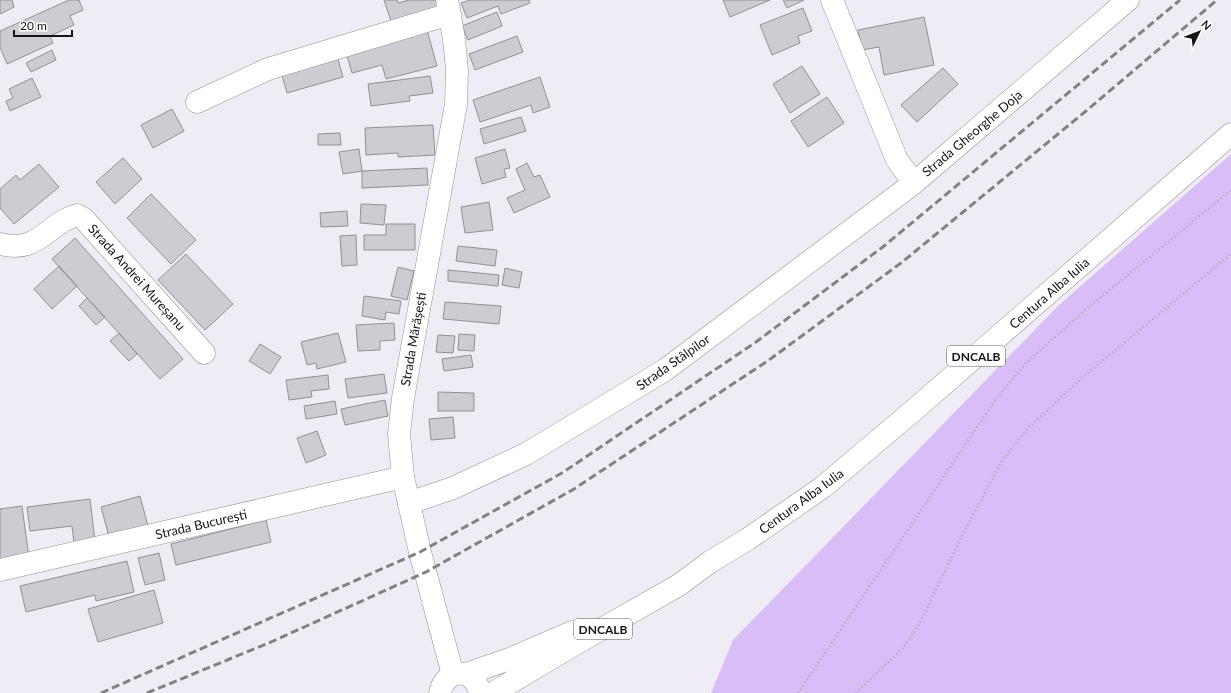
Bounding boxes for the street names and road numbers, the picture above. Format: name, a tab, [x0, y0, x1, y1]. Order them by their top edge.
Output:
street label: Strada Gheorghe Doja	[919, 86, 1025, 180]
street label: Strada Andrei Mureșanu	[85, 221, 189, 333]
street label: Centura Alba Iulia	[1006, 254, 1092, 332]
street label: Strada Mărășești	[397, 291, 429, 387]
street label: Strada Stâlpilor	[633, 331, 713, 393]
road number: DNCALB	[947, 346, 1005, 366]
street label: Centura Alba Iulia	[756, 465, 846, 537]
street label: Strada București	[154, 506, 248, 542]
road number: DNCALB	[574, 619, 632, 639]

